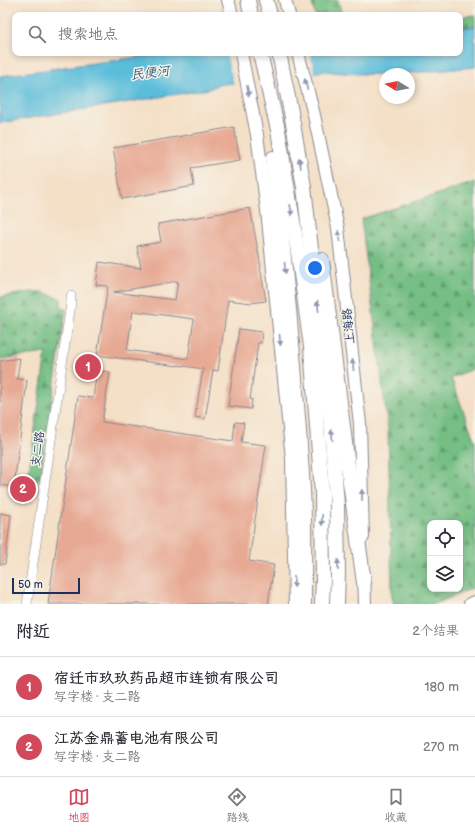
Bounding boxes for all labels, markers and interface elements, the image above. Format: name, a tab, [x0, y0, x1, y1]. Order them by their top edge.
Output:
search box	[12, 12, 463, 56]
icon: search	[26, 23, 48, 45]
text: 搜索地点	[58, 25, 118, 44]
water label: 民便河	[130, 62, 172, 83]
north arrow	[379, 68, 415, 104]
one-way arrow	[303, 78, 309, 90]
one-way arrow	[245, 85, 251, 97]
one-way arrow	[297, 157, 303, 169]
one-way arrow	[288, 204, 294, 216]
one-way arrow	[335, 230, 342, 242]
your location	[305, 258, 325, 278]
one-way arrow	[282, 262, 289, 274]
one-way arrow	[315, 300, 321, 312]
street label: 上海路	[340, 307, 358, 345]
one-way arrow	[277, 334, 283, 346]
pin: 1	[75, 352, 101, 382]
one-way arrow	[350, 359, 357, 371]
one-way arrow	[329, 429, 335, 441]
street label: 支二路	[28, 430, 48, 468]
pin: 2	[10, 474, 36, 504]
one-way arrow	[359, 488, 365, 501]
one-way arrow	[319, 514, 325, 527]
map controls	[427, 520, 463, 592]
button: locate	[427, 520, 463, 556]
button: layers	[427, 556, 463, 592]
one-way arrow	[335, 558, 341, 571]
scale bar	[12, 576, 80, 595]
one-way arrow	[291, 576, 298, 588]
text: 50 m	[18, 578, 43, 591]
text: 附近	[16, 622, 50, 642]
text: 2个结果	[412, 623, 459, 639]
text: 宿迁市玖玖药品超市连锁有限公司	[54, 669, 279, 688]
text: 1	[26, 679, 32, 695]
text: 180 m	[424, 679, 459, 695]
text: 写字楼 · 支二路	[54, 689, 140, 705]
text: 江苏金鼎蓄电池有限公司	[54, 729, 219, 748]
text: 2	[25, 739, 33, 755]
text: 270 m	[423, 739, 459, 755]
text: 写字楼 · 支二路	[54, 749, 140, 765]
tab: 地图	[68, 786, 90, 824]
tab: 路线	[226, 786, 248, 824]
tab: 收藏	[385, 786, 407, 824]

